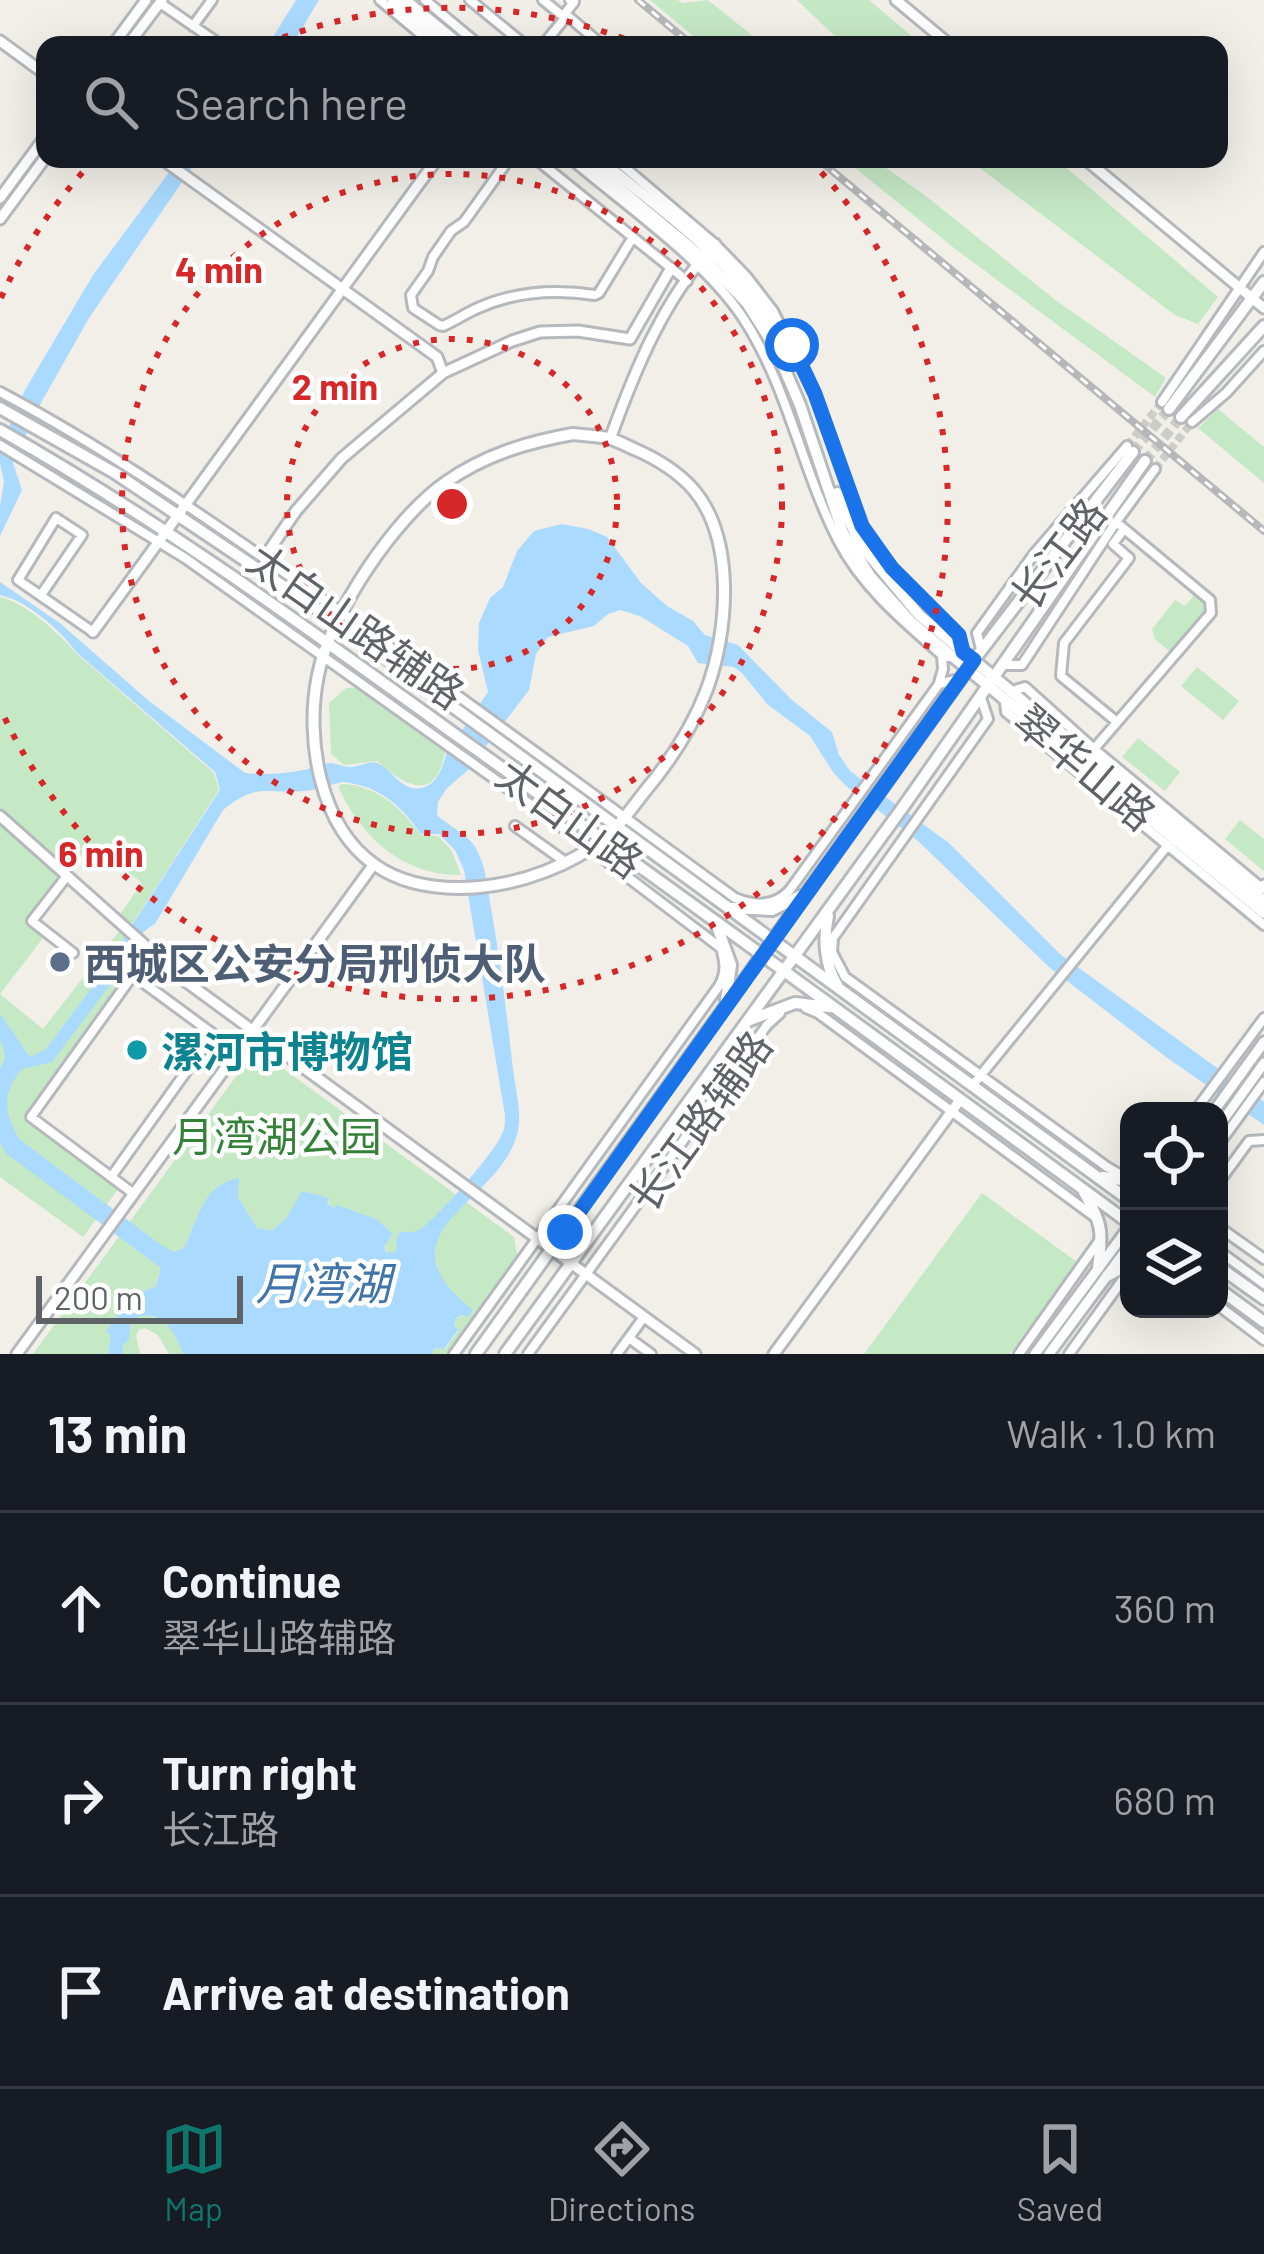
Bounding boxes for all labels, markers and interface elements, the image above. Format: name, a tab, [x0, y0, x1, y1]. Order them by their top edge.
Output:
search box	[36, 36, 1228, 168]
icon: search	[78, 69, 144, 135]
text: Search here	[174, 75, 408, 129]
text: 4 min	[175, 247, 263, 290]
route start	[765, 318, 819, 372]
text: 2 min	[292, 364, 378, 407]
centre of rings	[431, 483, 473, 525]
street label: 长江路	[999, 488, 1115, 618]
street label: 太白山路辅路	[239, 532, 475, 718]
street label: 翠华山路	[1006, 693, 1166, 839]
street label: 太白山路	[488, 747, 654, 887]
text: 6 min	[58, 831, 144, 874]
place label: 西城区公安分局刑侦大队	[84, 937, 546, 987]
marker: 西城区公安分局刑侦大队	[47, 949, 73, 975]
street label: 长江路辅路	[617, 1020, 781, 1220]
place label: 漯河市博物馆	[161, 1025, 413, 1075]
marker: 漯河市博物馆	[124, 1037, 150, 1063]
map controls	[1120, 1102, 1228, 1318]
button: locate	[1120, 1102, 1228, 1210]
park label: 月湾湖公园	[172, 1110, 382, 1160]
route end	[538, 1205, 592, 1259]
button: layers	[1120, 1210, 1228, 1318]
water label: 月湾湖	[255, 1255, 396, 1309]
scale bar	[36, 1270, 243, 1323]
text: 200 m	[54, 1277, 143, 1317]
text: 13 min	[48, 1402, 187, 1463]
text: Walk · 1.0 km	[1007, 1409, 1216, 1456]
text: Continue	[162, 1553, 341, 1607]
icon: ahead	[48, 1575, 114, 1641]
text: 360 m	[1114, 1584, 1216, 1631]
text: 翠华山路辅路	[162, 1613, 396, 1660]
text: Turn right	[162, 1745, 357, 1799]
icon: right	[48, 1767, 114, 1833]
text: 680 m	[1114, 1776, 1216, 1823]
text: 长江路	[162, 1805, 279, 1852]
icon: arrive	[48, 1959, 114, 2025]
text: Arrive at destination	[162, 1965, 570, 2019]
tab: Map	[161, 2116, 227, 2228]
tab: Directions	[548, 2116, 695, 2228]
tab: Saved	[1017, 2116, 1103, 2228]

